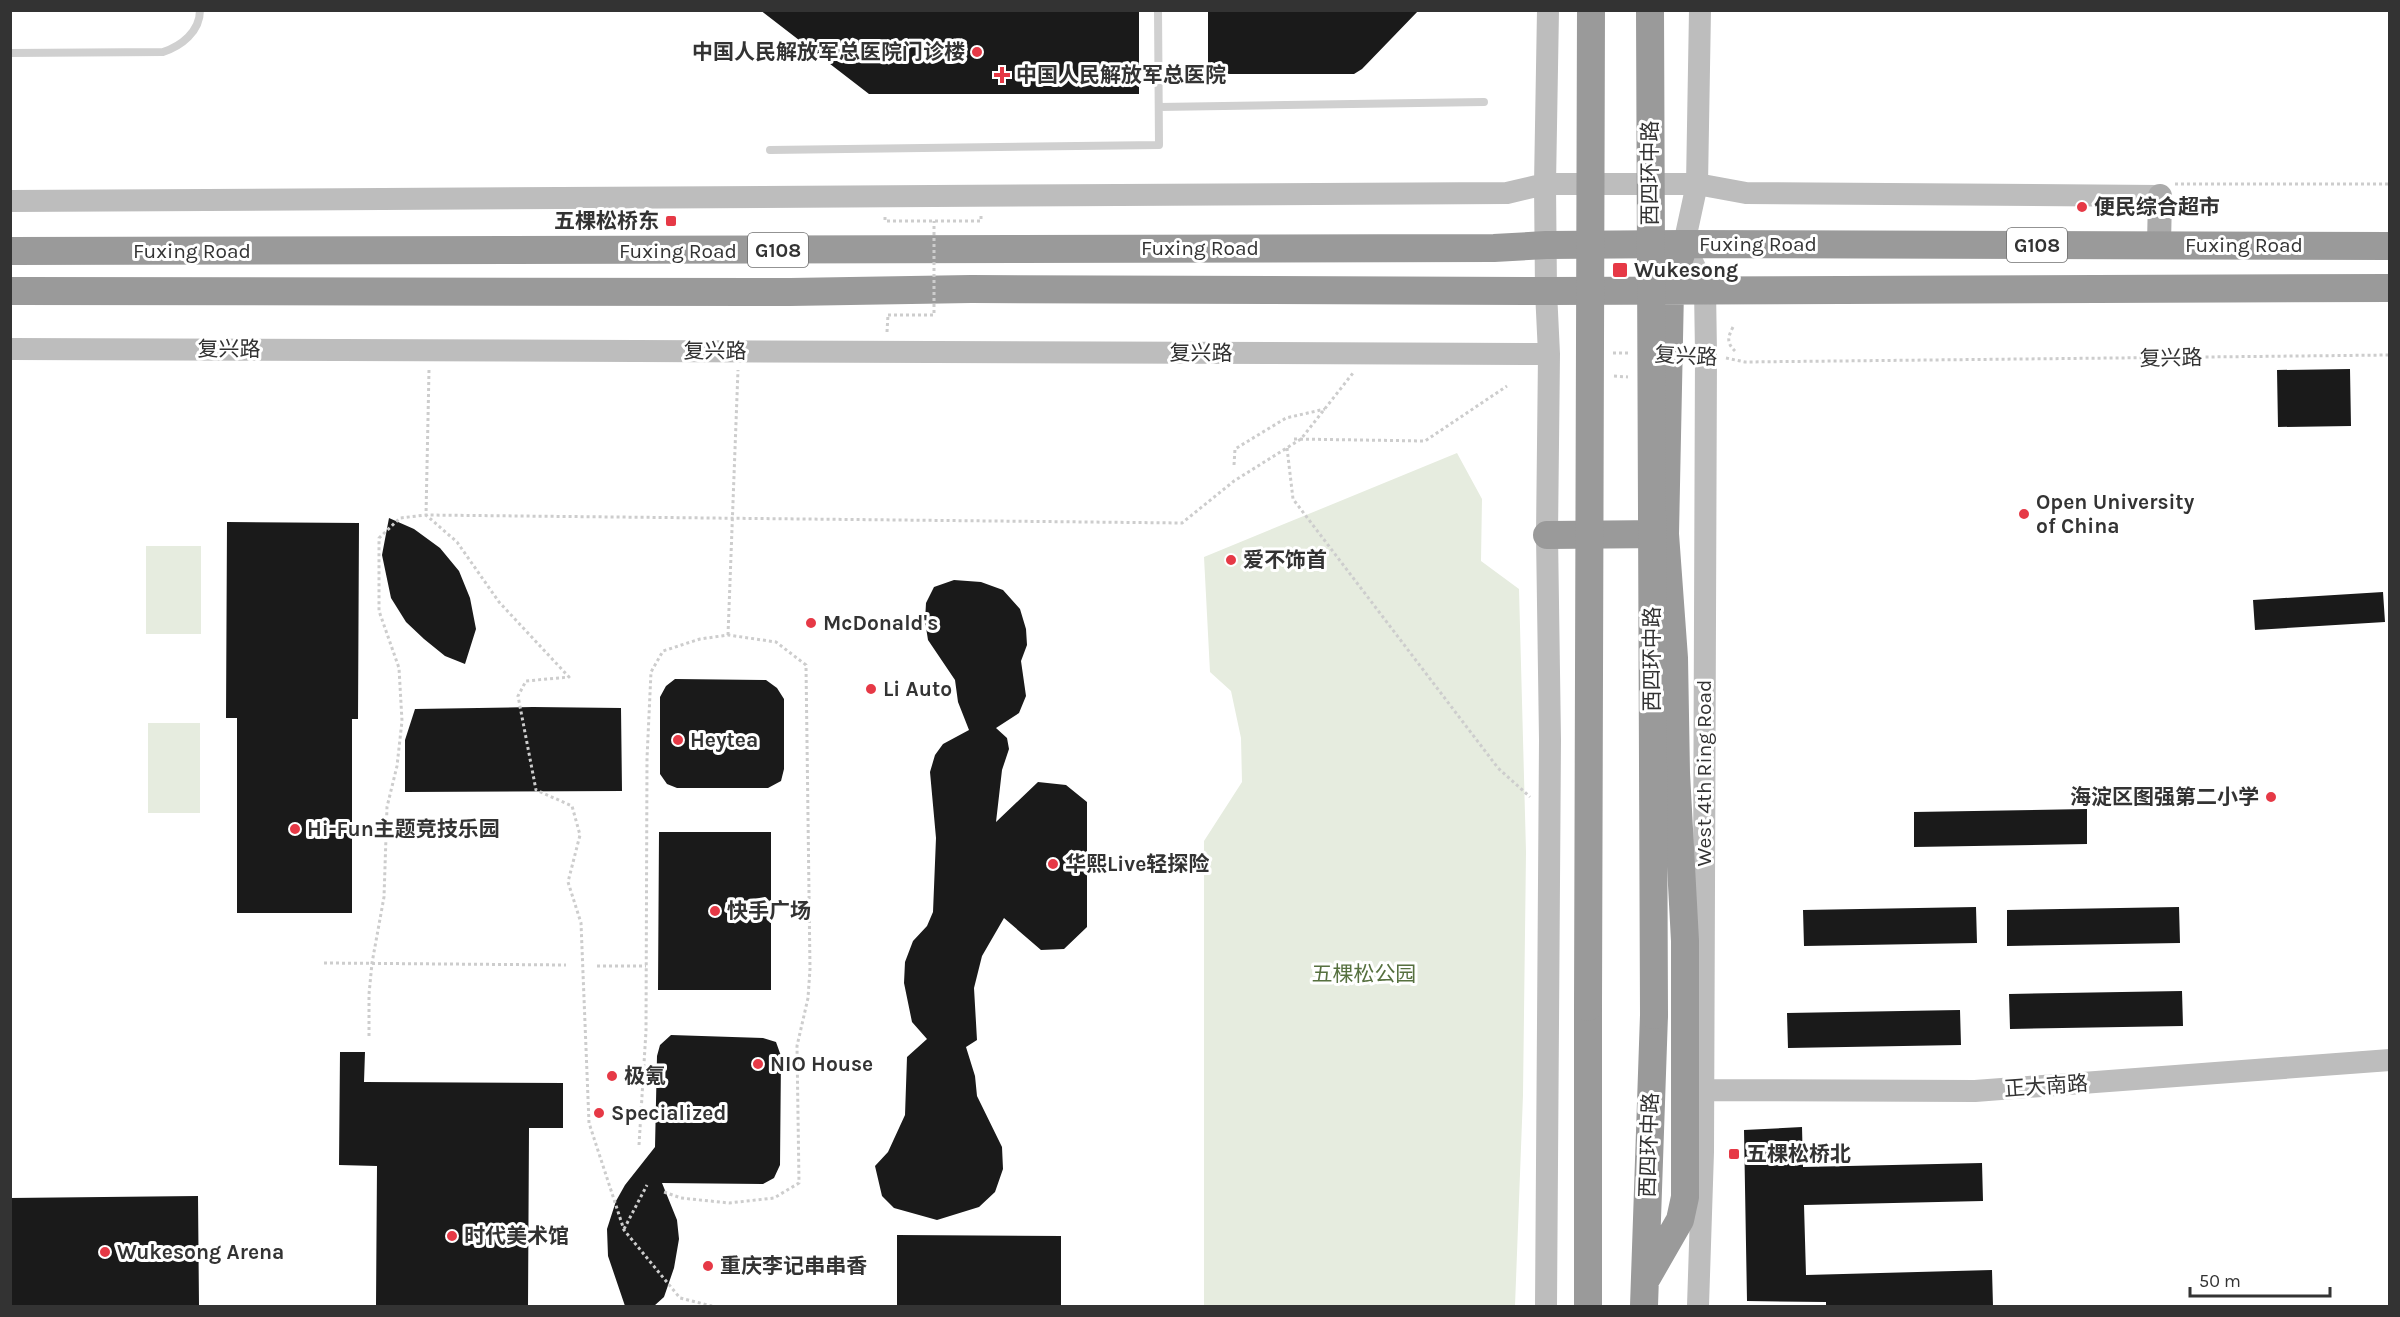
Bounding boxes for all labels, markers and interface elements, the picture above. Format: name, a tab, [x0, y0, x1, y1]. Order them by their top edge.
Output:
place label: 中国人民解放军总医院门诊楼	[692, 40, 965, 64]
marker: 中国人民解放军总医院门诊楼	[970, 45, 984, 59]
place label: 中国人民解放军总医院	[1016, 63, 1226, 87]
marker: 中国人民解放军总医院	[993, 66, 1011, 84]
street label: 西四环中路	[1638, 121, 1662, 226]
place label: 便民综合超市	[2094, 195, 2220, 219]
marker: 便民综合超市	[2075, 200, 2089, 214]
place label: 五棵松桥东	[554, 209, 659, 233]
marker: 五棵松桥东	[664, 214, 678, 228]
road number: G108	[2007, 228, 2067, 262]
street label: Fuxing Road	[1699, 232, 1817, 256]
road number: G108	[748, 233, 808, 267]
street label: Fuxing Road	[2185, 233, 2303, 257]
street label: Fuxing Road	[1141, 236, 1259, 260]
street label: Fuxing Road	[133, 239, 251, 263]
street label: Fuxing Road	[619, 239, 737, 263]
place label: Wukesong	[1634, 258, 1738, 282]
marker: Wukesong	[1611, 261, 1629, 279]
street label: 复兴路	[198, 337, 261, 361]
street label: 复兴路	[684, 339, 747, 363]
street label: 复兴路	[1170, 341, 1233, 365]
street label: 复兴路	[1654, 342, 1718, 370]
street label: 复兴路	[2139, 345, 2203, 371]
place label: Open University of China	[2036, 490, 2195, 538]
marker: Open University of China	[2017, 507, 2031, 521]
place label: 爱不饰首	[1243, 548, 1327, 572]
marker: 爱不饰首	[1224, 553, 1238, 567]
street label: 西四环中路	[1640, 607, 1664, 712]
place label: McDonald's	[823, 611, 938, 635]
marker: McDonald's	[804, 616, 818, 630]
place label: Li Auto	[883, 677, 952, 701]
street label: West 4th Ring Road	[1692, 679, 1716, 867]
marker: Li Auto	[864, 682, 878, 696]
place label: Heytea	[690, 728, 758, 752]
marker: Heytea	[671, 733, 685, 747]
place label: 海淀区图强第二小学	[2070, 785, 2259, 809]
marker: 海淀区图强第二小学	[2264, 790, 2278, 804]
place label: Hi-Fun主题竞技乐园	[307, 817, 500, 841]
marker: Hi-Fun主题竞技乐园	[288, 822, 302, 836]
place label: 华熙Live轻探险	[1065, 852, 1209, 876]
marker: 华熙Live轻探险	[1046, 857, 1060, 871]
place label: 快手广场	[727, 899, 811, 923]
marker: 快手广场	[708, 904, 722, 918]
park label: 五棵松公园	[1312, 962, 1417, 986]
place label: NIO House	[770, 1052, 873, 1076]
marker: NIO House	[751, 1057, 765, 1071]
place label: 极氪	[624, 1064, 666, 1088]
marker: 极氪	[605, 1069, 619, 1083]
street label: 正大南路	[2003, 1071, 2089, 1101]
street label: 西四环中路	[1635, 1092, 1663, 1198]
place label: Specialized	[611, 1101, 726, 1125]
marker: Specialized	[592, 1106, 606, 1120]
place label: 五棵松桥北	[1746, 1142, 1851, 1166]
marker: 五棵松桥北	[1727, 1147, 1741, 1161]
place label: 时代美术馆	[464, 1224, 569, 1248]
marker: 时代美术馆	[445, 1229, 459, 1243]
place label: Wukesong Arena	[117, 1240, 284, 1264]
marker: Wukesong Arena	[98, 1245, 112, 1259]
place label: 重庆李记串串香	[720, 1254, 867, 1278]
marker: 重庆李记串串香	[701, 1259, 715, 1273]
scale bar	[2190, 1260, 2330, 1298]
text: 50 m	[2199, 1270, 2241, 1292]

